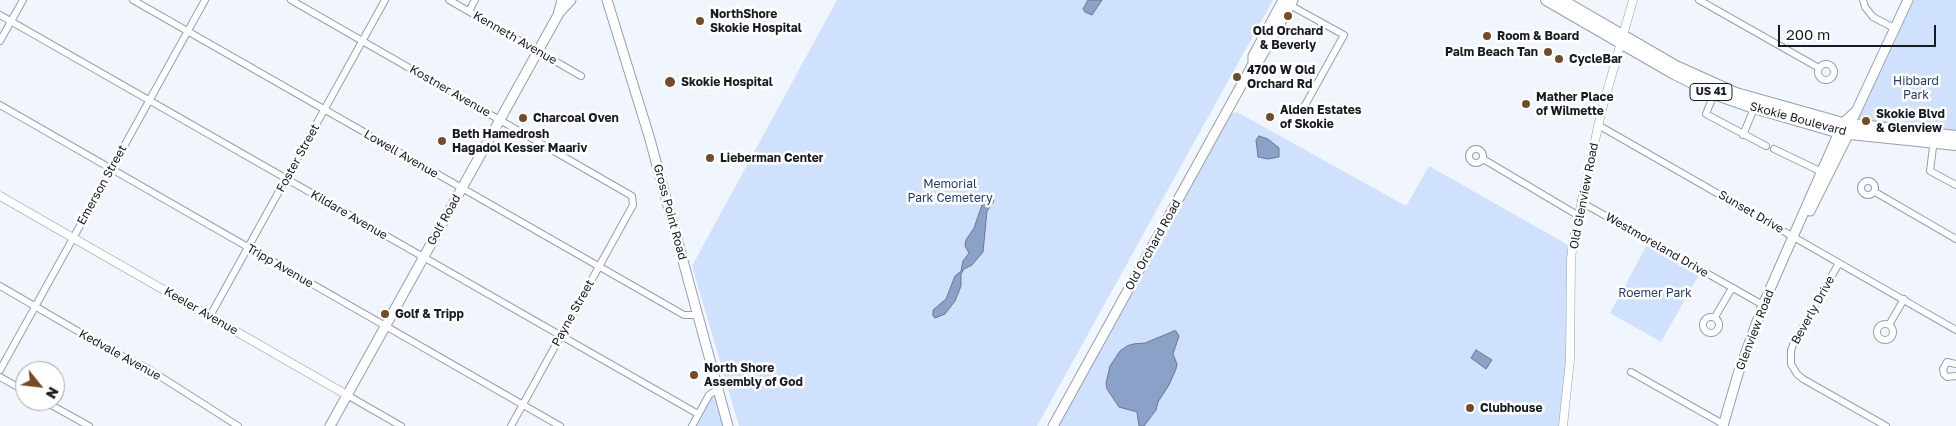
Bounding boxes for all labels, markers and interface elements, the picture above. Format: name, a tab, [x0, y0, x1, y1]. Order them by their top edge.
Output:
place label: NorthShore Skokie Hospital	[710, 7, 802, 35]
street label: Kenneth Avenue	[471, 8, 559, 68]
marker: Old Orchard & Beverly	[1282, 10, 1294, 22]
marker: NorthShore Skokie Hospital	[694, 15, 706, 27]
scale bar	[1781, 15, 1938, 47]
place label: Old Orchard & Beverly	[1253, 24, 1323, 52]
text: 200 m	[1786, 25, 1830, 43]
place label: Room & Board	[1497, 29, 1579, 43]
marker: Room & Board	[1481, 30, 1493, 42]
place label: Palm Beach Tan	[1445, 45, 1538, 59]
marker: Palm Beach Tan	[1542, 46, 1554, 58]
place label: CycleBar	[1569, 52, 1623, 66]
marker: CycleBar	[1553, 53, 1565, 65]
street label: Kostner Avenue	[407, 62, 493, 120]
place label: 4700 W Old Orchard Rd	[1247, 63, 1315, 91]
marker: 4700 W Old Orchard Rd	[1231, 71, 1243, 83]
park label: Hibbard Park	[1893, 74, 1939, 102]
marker: Skokie Hospital	[663, 75, 677, 89]
place label: Skokie Hospital	[681, 75, 773, 89]
road number: US 41	[1690, 84, 1732, 100]
place label: Mather Place of Wilmette	[1536, 90, 1613, 118]
marker: Mather Place of Wilmette	[1520, 98, 1532, 110]
street label: Skokie Boulevard	[1748, 99, 1848, 139]
place label: Alden Estates of Skokie	[1280, 103, 1362, 131]
place label: Skokie Blvd & Glenview	[1876, 107, 1945, 135]
place label: Charcoal Oven	[533, 111, 619, 125]
marker: Alden Estates of Skokie	[1264, 111, 1276, 123]
marker: Charcoal Oven	[517, 112, 529, 124]
marker: Skokie Blvd & Glenview	[1860, 115, 1872, 127]
street label: Foster Street	[273, 121, 323, 195]
street label: Lowell Avenue	[361, 127, 441, 181]
place label: Beth Hamedrosh Hagadol Kesser Maariv	[452, 127, 588, 155]
marker: Beth Hamedrosh Hagadol Kesser Maariv	[436, 135, 448, 147]
street label: Old Glenview Road	[1567, 142, 1601, 250]
street label: Emerson Street	[74, 143, 130, 227]
place label: Lieberman Center	[720, 151, 823, 165]
marker: Lieberman Center	[704, 152, 716, 164]
street label: Gross Point Road	[650, 163, 690, 261]
park label: Memorial Park Cemetery	[907, 177, 993, 205]
street label: Kildare Avenue	[308, 187, 390, 243]
street label: Sunset Drive	[1716, 187, 1786, 237]
street label: Golf Road	[424, 192, 464, 248]
street label: Old Orchard Road	[1122, 197, 1184, 293]
street label: Westmoreland Drive	[1603, 210, 1711, 280]
street label: Tripp Avenue	[244, 241, 316, 291]
street label: Beverly Drive	[1788, 273, 1838, 347]
street label: Payne Street	[549, 277, 597, 349]
street label: Keeler Avenue	[162, 284, 240, 338]
park label: Roemer Park	[1618, 286, 1692, 300]
street label: Glenview Road	[1733, 288, 1777, 372]
place label: Golf & Tripp	[395, 307, 464, 321]
marker: Golf & Tripp	[379, 308, 391, 320]
street label: Kedvale Avenue	[76, 327, 164, 383]
north arrow	[15, 361, 65, 411]
place label: North Shore Assembly of God	[704, 361, 803, 389]
marker: North Shore Assembly of God	[688, 369, 700, 381]
text: N	[43, 384, 63, 402]
place label: Clubhouse	[1480, 401, 1542, 415]
marker: Clubhouse	[1464, 402, 1476, 414]

